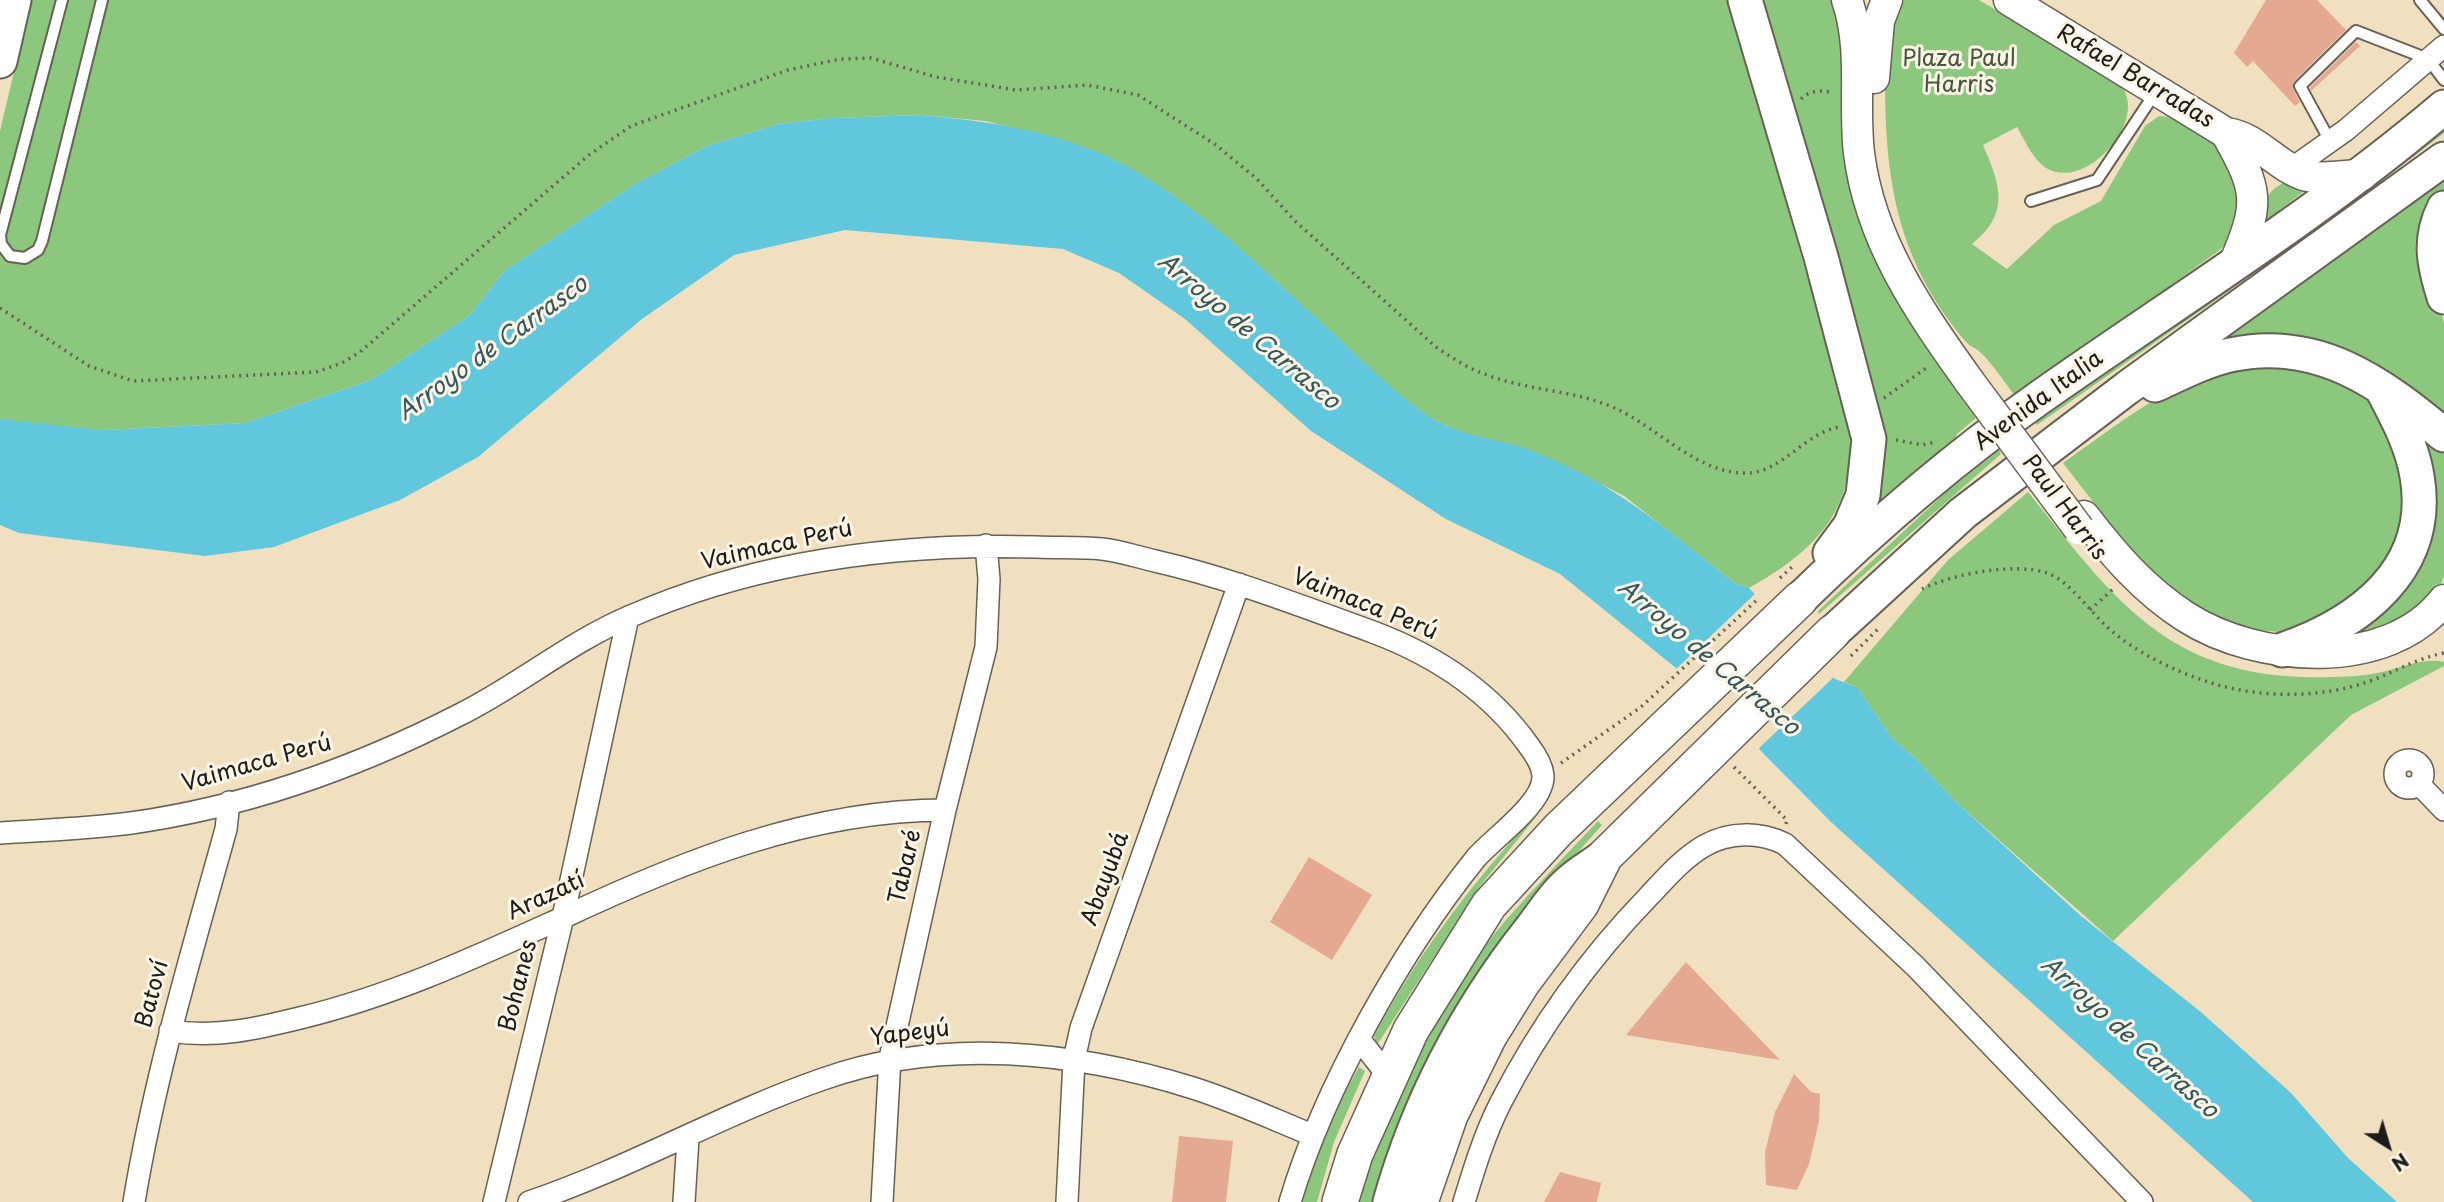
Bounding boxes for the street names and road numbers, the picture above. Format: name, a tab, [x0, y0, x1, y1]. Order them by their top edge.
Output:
street label: Rafael Barradas	[2051, 19, 2219, 135]
street label: Avenida Italia	[1969, 345, 2109, 457]
street label: Paul Harris	[2015, 450, 2113, 566]
street label: Vaimaca Perú	[699, 515, 855, 577]
street label: Vaimaca Perú	[1289, 563, 1441, 647]
street label: Vaimaca Perú	[179, 730, 335, 798]
street label: Tabaré	[884, 827, 928, 907]
street label: Abayubá	[1076, 828, 1136, 930]
street label: Arazatí	[503, 867, 589, 927]
street label: Bohanes	[494, 937, 544, 1035]
street label: Batoví	[131, 957, 175, 1031]
street label: Yapeyú	[869, 1015, 951, 1053]

